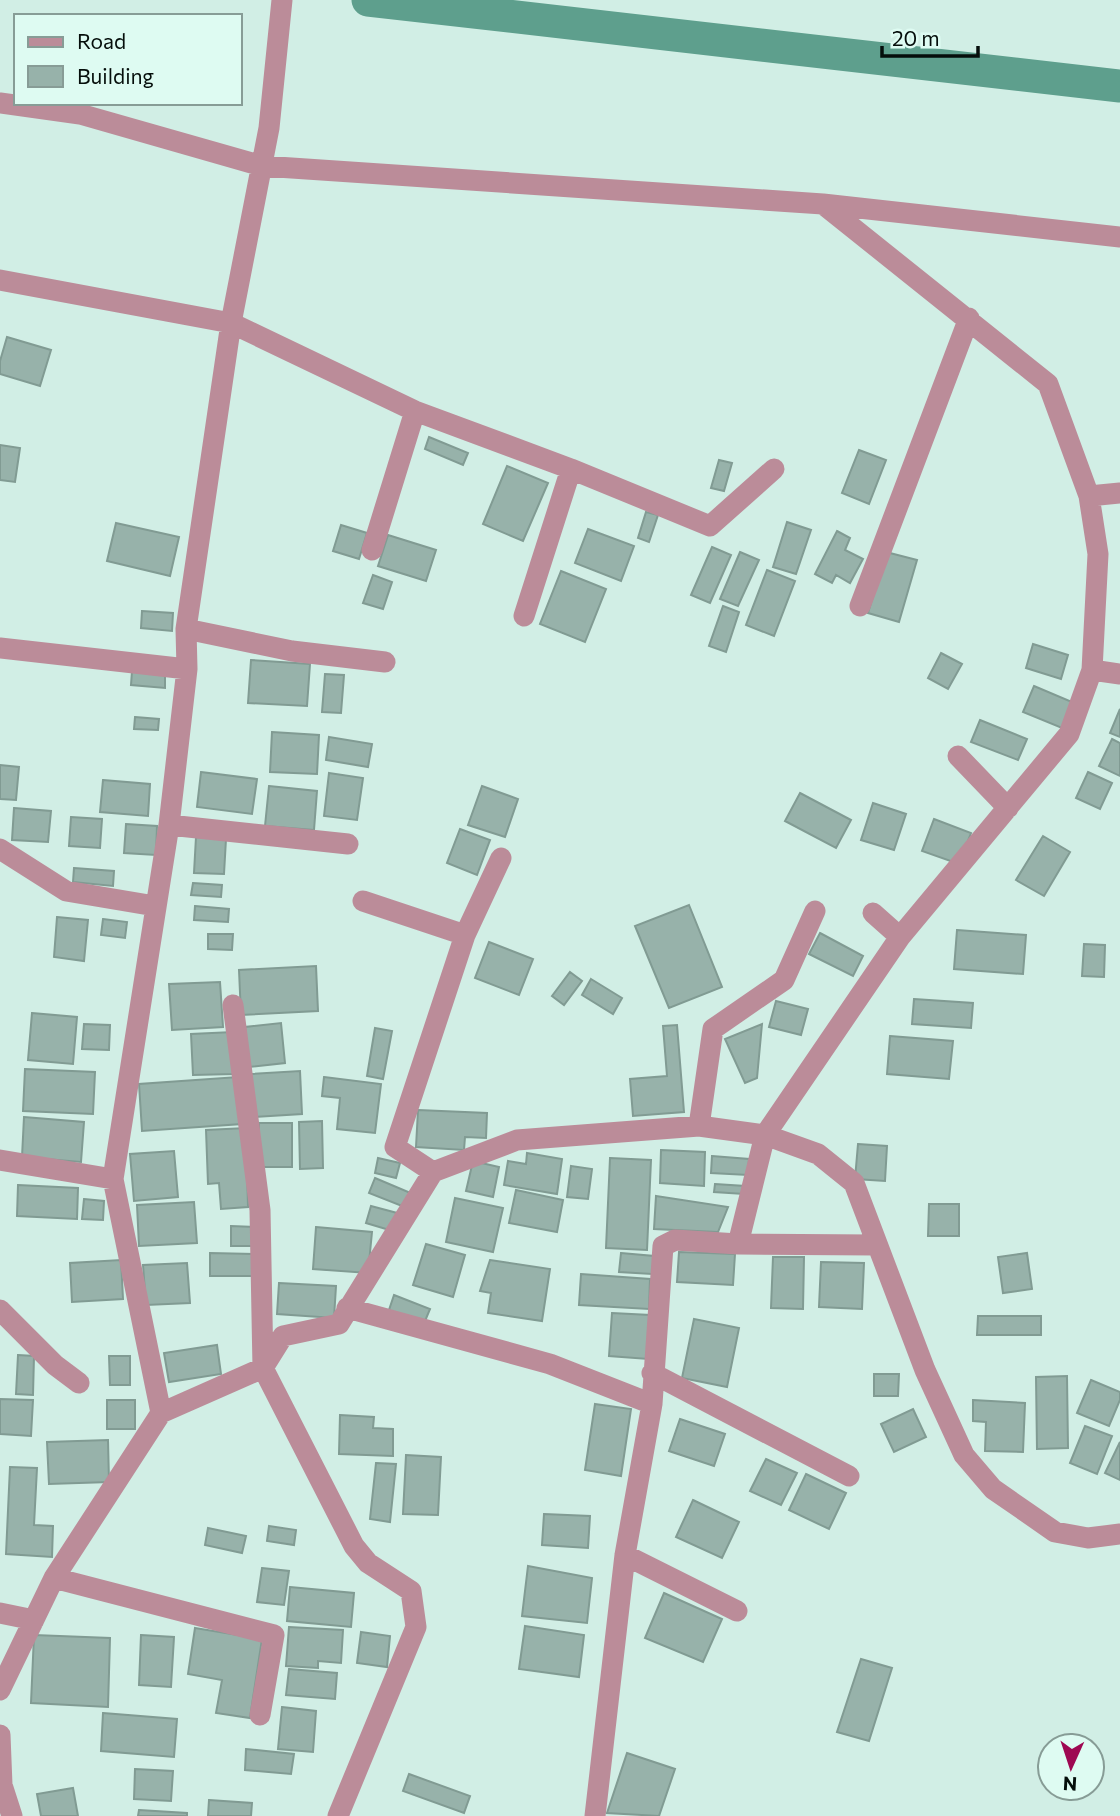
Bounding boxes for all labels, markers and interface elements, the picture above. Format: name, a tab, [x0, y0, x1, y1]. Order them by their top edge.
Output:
legend	[14, 14, 242, 105]
scale bar	[882, 14, 978, 58]
text: 20 m	[892, 25, 940, 50]
text: Road	[77, 28, 126, 53]
text: Building	[77, 63, 154, 88]
north arrow	[1036, 1732, 1106, 1802]
text: N	[1062, 1773, 1078, 1796]

